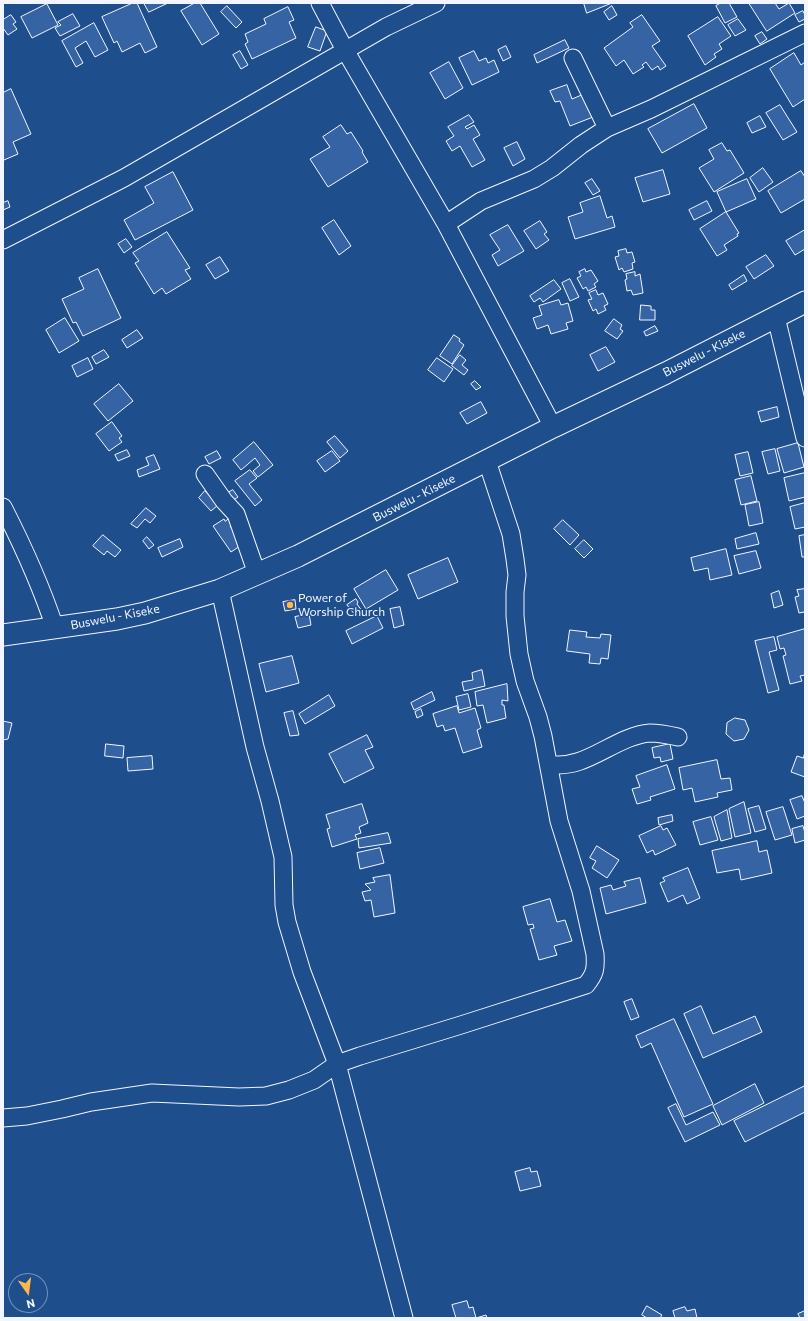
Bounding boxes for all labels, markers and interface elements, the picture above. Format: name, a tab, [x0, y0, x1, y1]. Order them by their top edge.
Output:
street label: Buswelu - Kiseke	[660, 326, 748, 380]
street label: Buswelu - Kiseke	[370, 471, 458, 525]
place label: Power of Worship Church	[298, 591, 385, 619]
marker: Power of Worship Church	[285, 600, 295, 610]
street label: Buswelu - Kiseke	[69, 601, 161, 633]
north arrow	[8, 1273, 48, 1313]
text: N	[25, 1297, 36, 1311]

